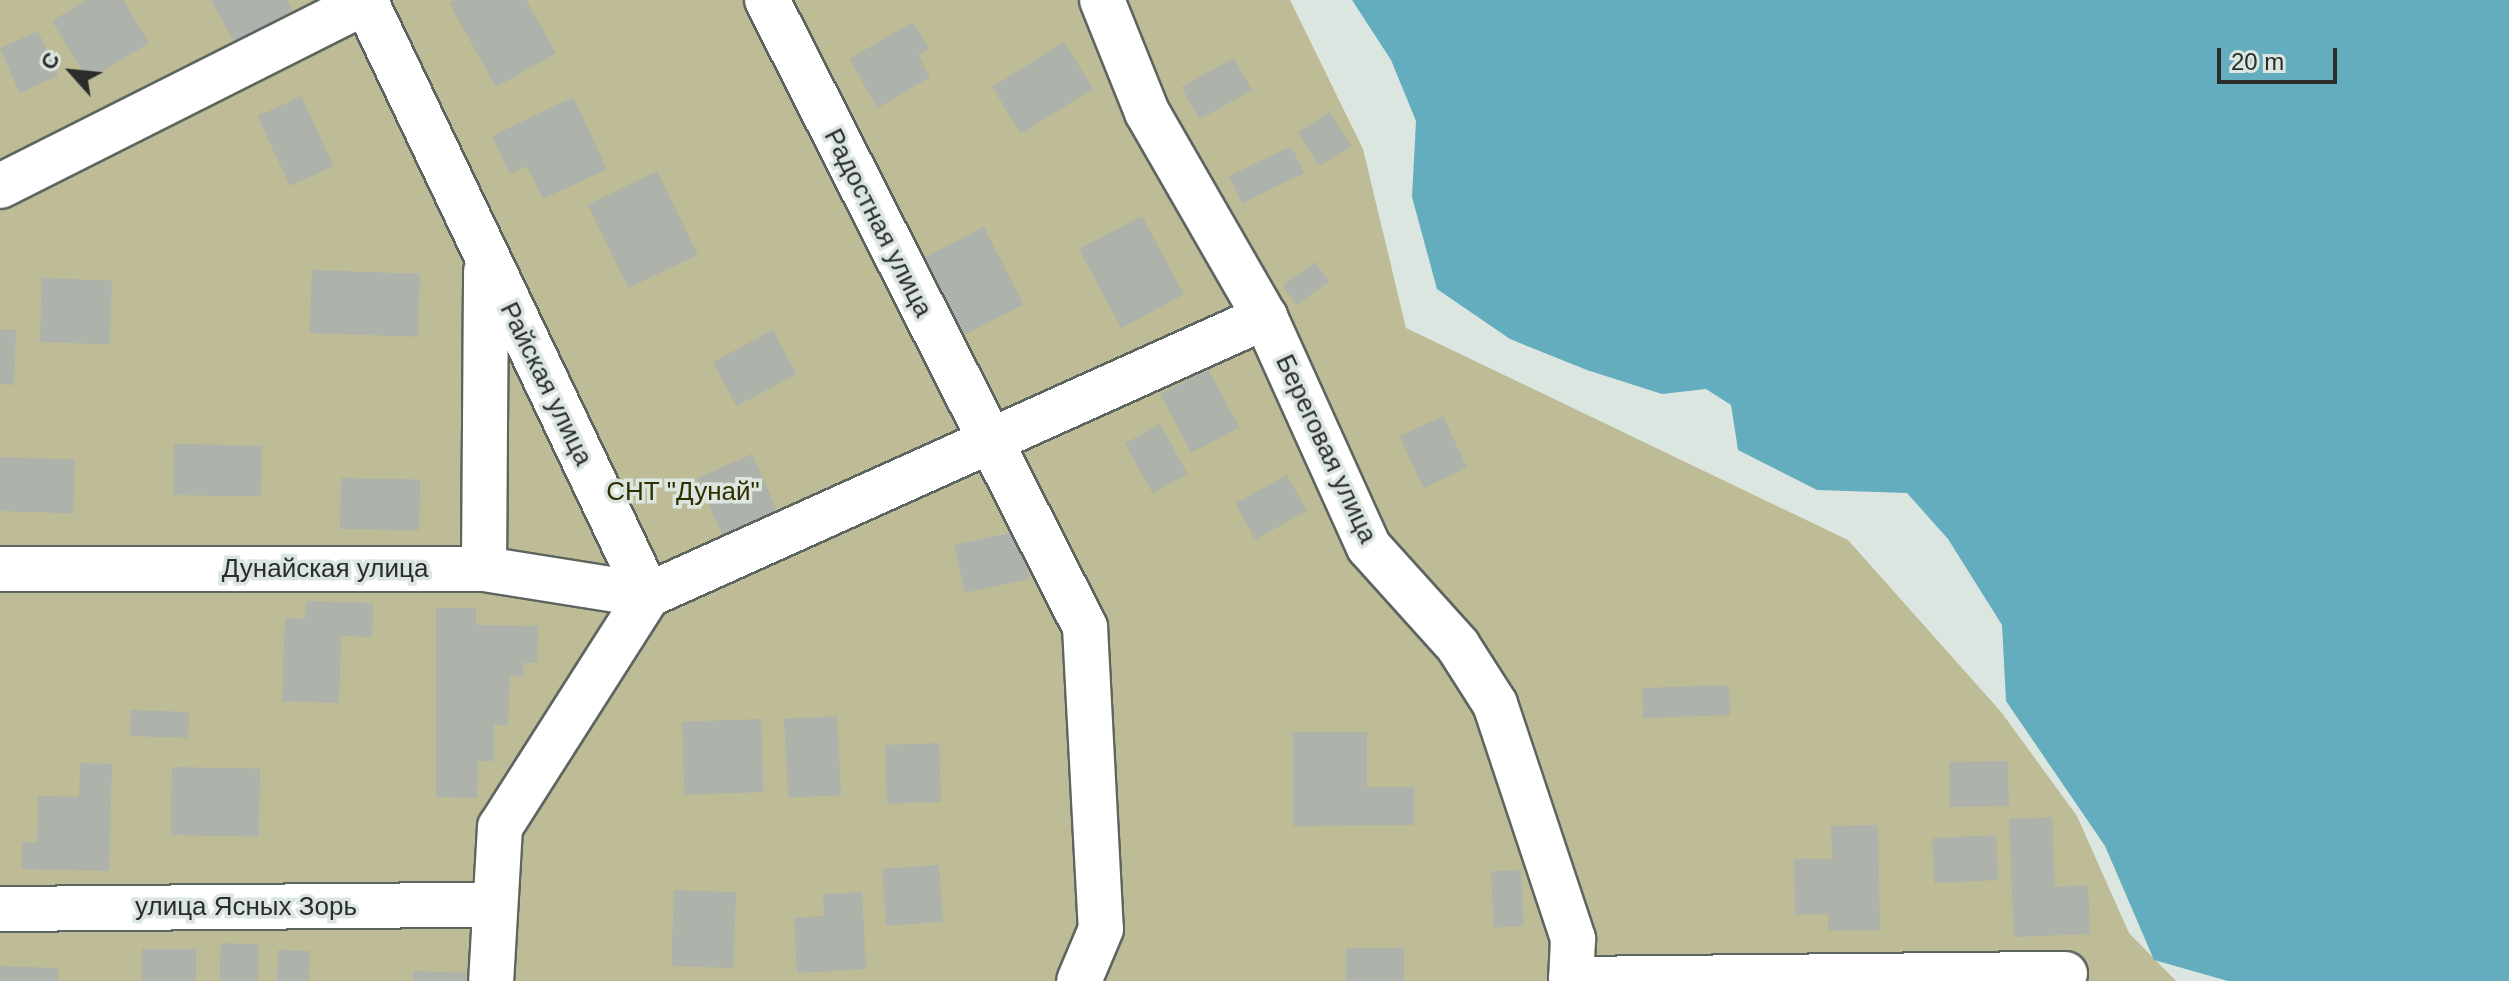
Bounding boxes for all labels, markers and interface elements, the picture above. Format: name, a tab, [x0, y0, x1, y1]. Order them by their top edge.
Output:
north arrow	[32, 32, 112, 112]
scale bar	[2221, 32, 2341, 82]
text: С	[35, 48, 65, 74]
text: 20 m	[2231, 48, 2284, 75]
street label: Радостная улица	[817, 124, 939, 322]
street label: Райская улица	[493, 297, 599, 471]
street label: Береговая улица	[1269, 350, 1383, 548]
park label: СНТ "Дунай"	[606, 476, 760, 508]
street label: Дунайская улица	[222, 553, 428, 585]
street label: улица Ясных Зорь	[135, 891, 357, 923]

